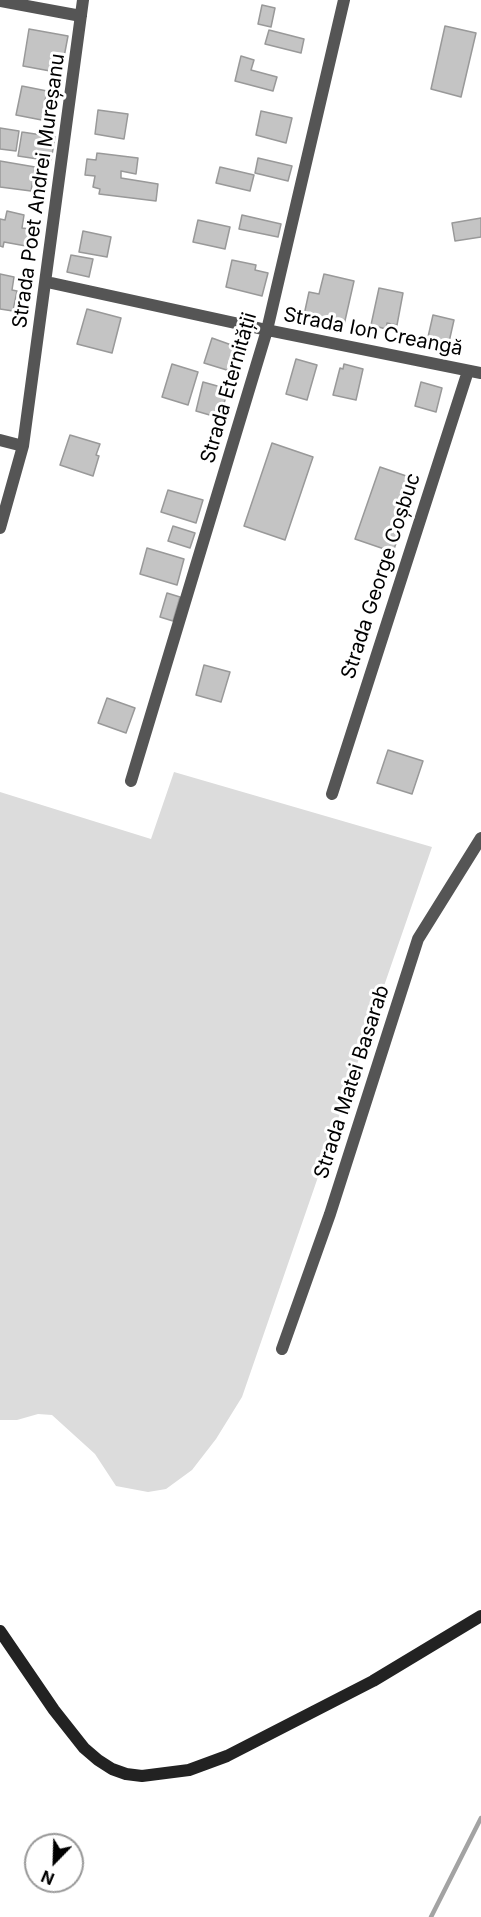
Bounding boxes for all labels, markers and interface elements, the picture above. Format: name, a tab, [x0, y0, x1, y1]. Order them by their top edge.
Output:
street label: Strada Poet Andrei Mureșanu	[8, 52, 70, 330]
street label: Strada Ion Creangă	[281, 303, 465, 361]
street label: Strada Eternității	[196, 310, 262, 466]
street label: Strada George Coșbuc	[336, 470, 426, 682]
street label: Strada Matei Basarab	[309, 982, 395, 1182]
north arrow	[24, 1833, 84, 1893]
text: N	[38, 1866, 57, 1889]

